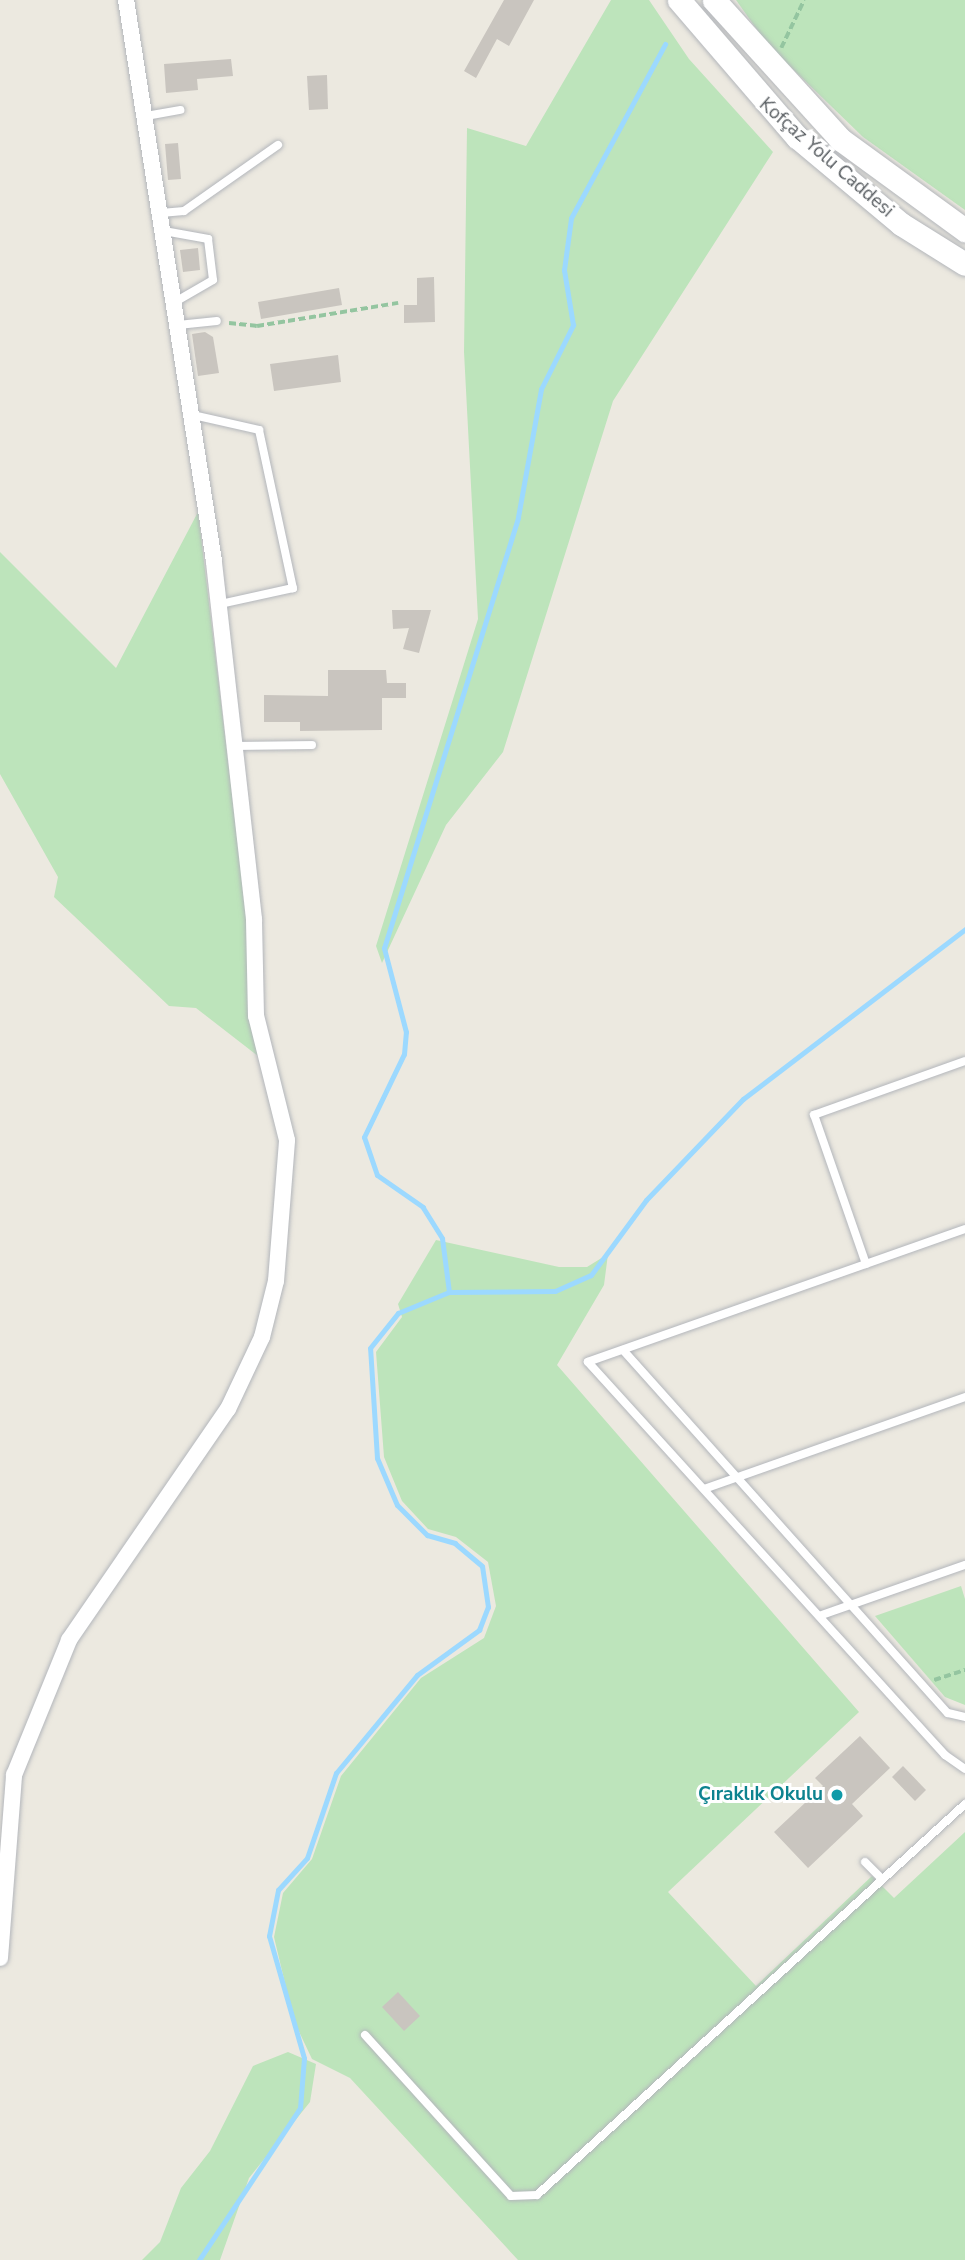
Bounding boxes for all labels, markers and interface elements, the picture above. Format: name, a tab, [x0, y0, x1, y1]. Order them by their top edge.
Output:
street label: Kofçaz Yolu Caddesi	[754, 93, 898, 223]
place label: Çıraklık Okulu	[698, 1784, 823, 1806]
marker: Çıraklık Okulu	[829, 1787, 845, 1803]

